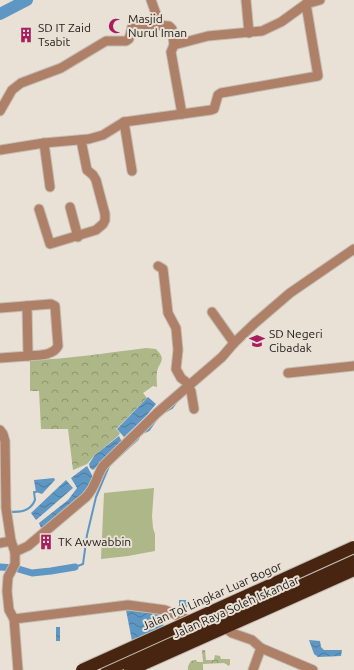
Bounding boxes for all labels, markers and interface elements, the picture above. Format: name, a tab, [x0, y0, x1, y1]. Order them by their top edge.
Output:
place label: Masjid Nurul Iman	[128, 12, 187, 39]
mosque icon: Masjid Nurul Iman	[107, 17, 125, 35]
place label: SD IT Zaid Tsabit	[38, 21, 91, 48]
building icon: SD IT Zaid Tsabit	[17, 26, 35, 44]
place label: SD Negeri Cibadak	[269, 327, 323, 354]
school or university icon: SD Negeri Cibadak	[248, 332, 266, 350]
building icon: TK Awwabbin	[37, 533, 55, 551]
place label: TK Awwabbin	[58, 535, 131, 548]
street label: Jalan Tol Lingkar Luar Bogor	[140, 559, 284, 632]
street label: Jalan Raya Soleh Iskandar	[171, 573, 301, 640]

